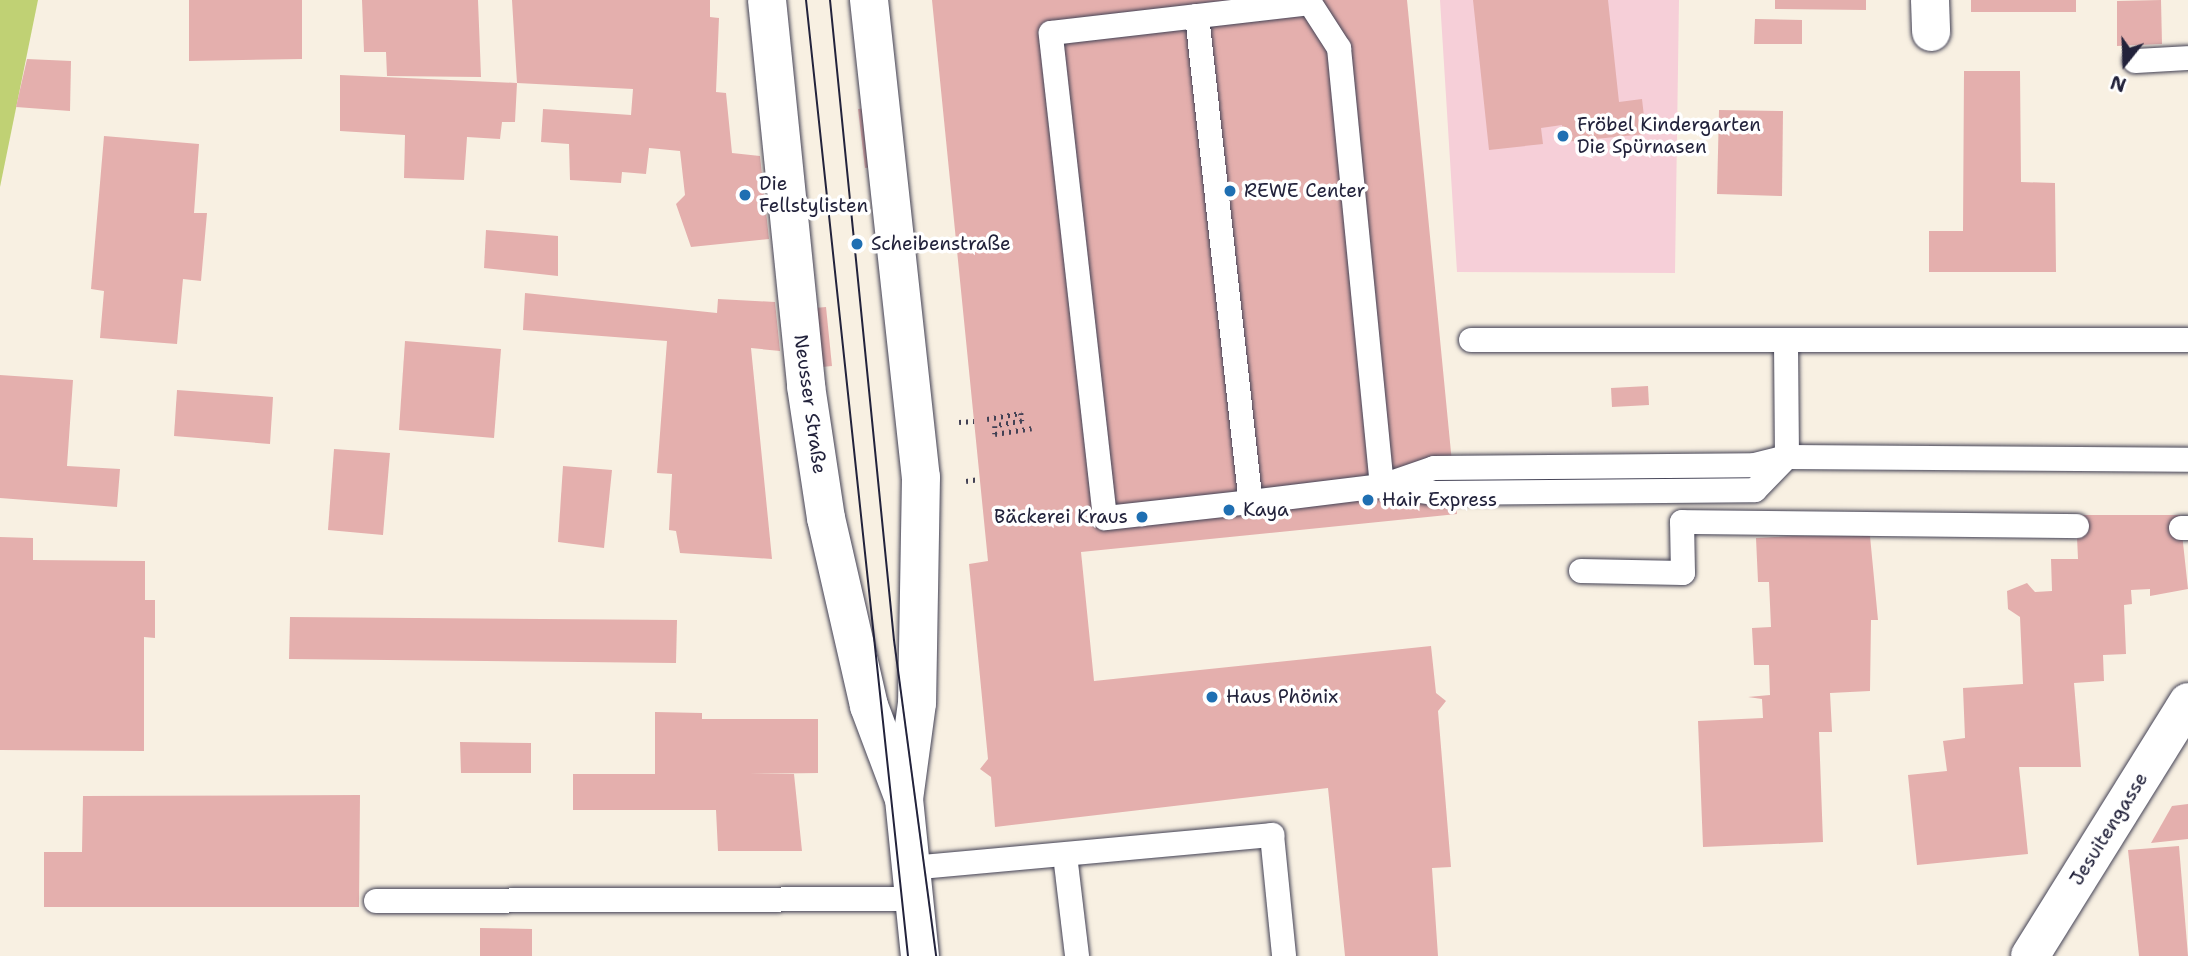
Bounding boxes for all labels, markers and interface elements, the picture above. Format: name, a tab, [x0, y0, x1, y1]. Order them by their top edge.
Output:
north arrow	[2090, 28, 2160, 98]
text: N	[2107, 69, 2129, 98]
place label: Fröbel Kindergarten Die Spürnasen	[1577, 114, 1761, 158]
marker: Fröbel Kindergarten Die Spürnasen	[1555, 128, 1571, 144]
place label: Die Fellstylisten	[759, 173, 868, 217]
place label: REWE Center	[1244, 180, 1366, 202]
marker: REWE Center	[1222, 183, 1238, 199]
marker: Die Fellstylisten	[737, 187, 753, 203]
place label: Scheibenstraße	[871, 233, 1011, 255]
marker: Scheibenstraße	[849, 236, 865, 252]
street label: Neusser Straße	[789, 333, 831, 475]
place label: Hair Express	[1382, 489, 1497, 511]
marker: Hair Express	[1360, 492, 1376, 508]
place label: Kaya	[1243, 499, 1289, 521]
marker: Kaya	[1221, 502, 1237, 518]
place label: Bäckerei Kraus	[994, 506, 1128, 528]
marker: Bäckerei Kraus	[1134, 509, 1150, 525]
place label: Haus Phönix	[1226, 686, 1338, 708]
marker: Haus Phönix	[1204, 689, 1220, 705]
street label: Jesuitengasse	[2065, 768, 2153, 890]

